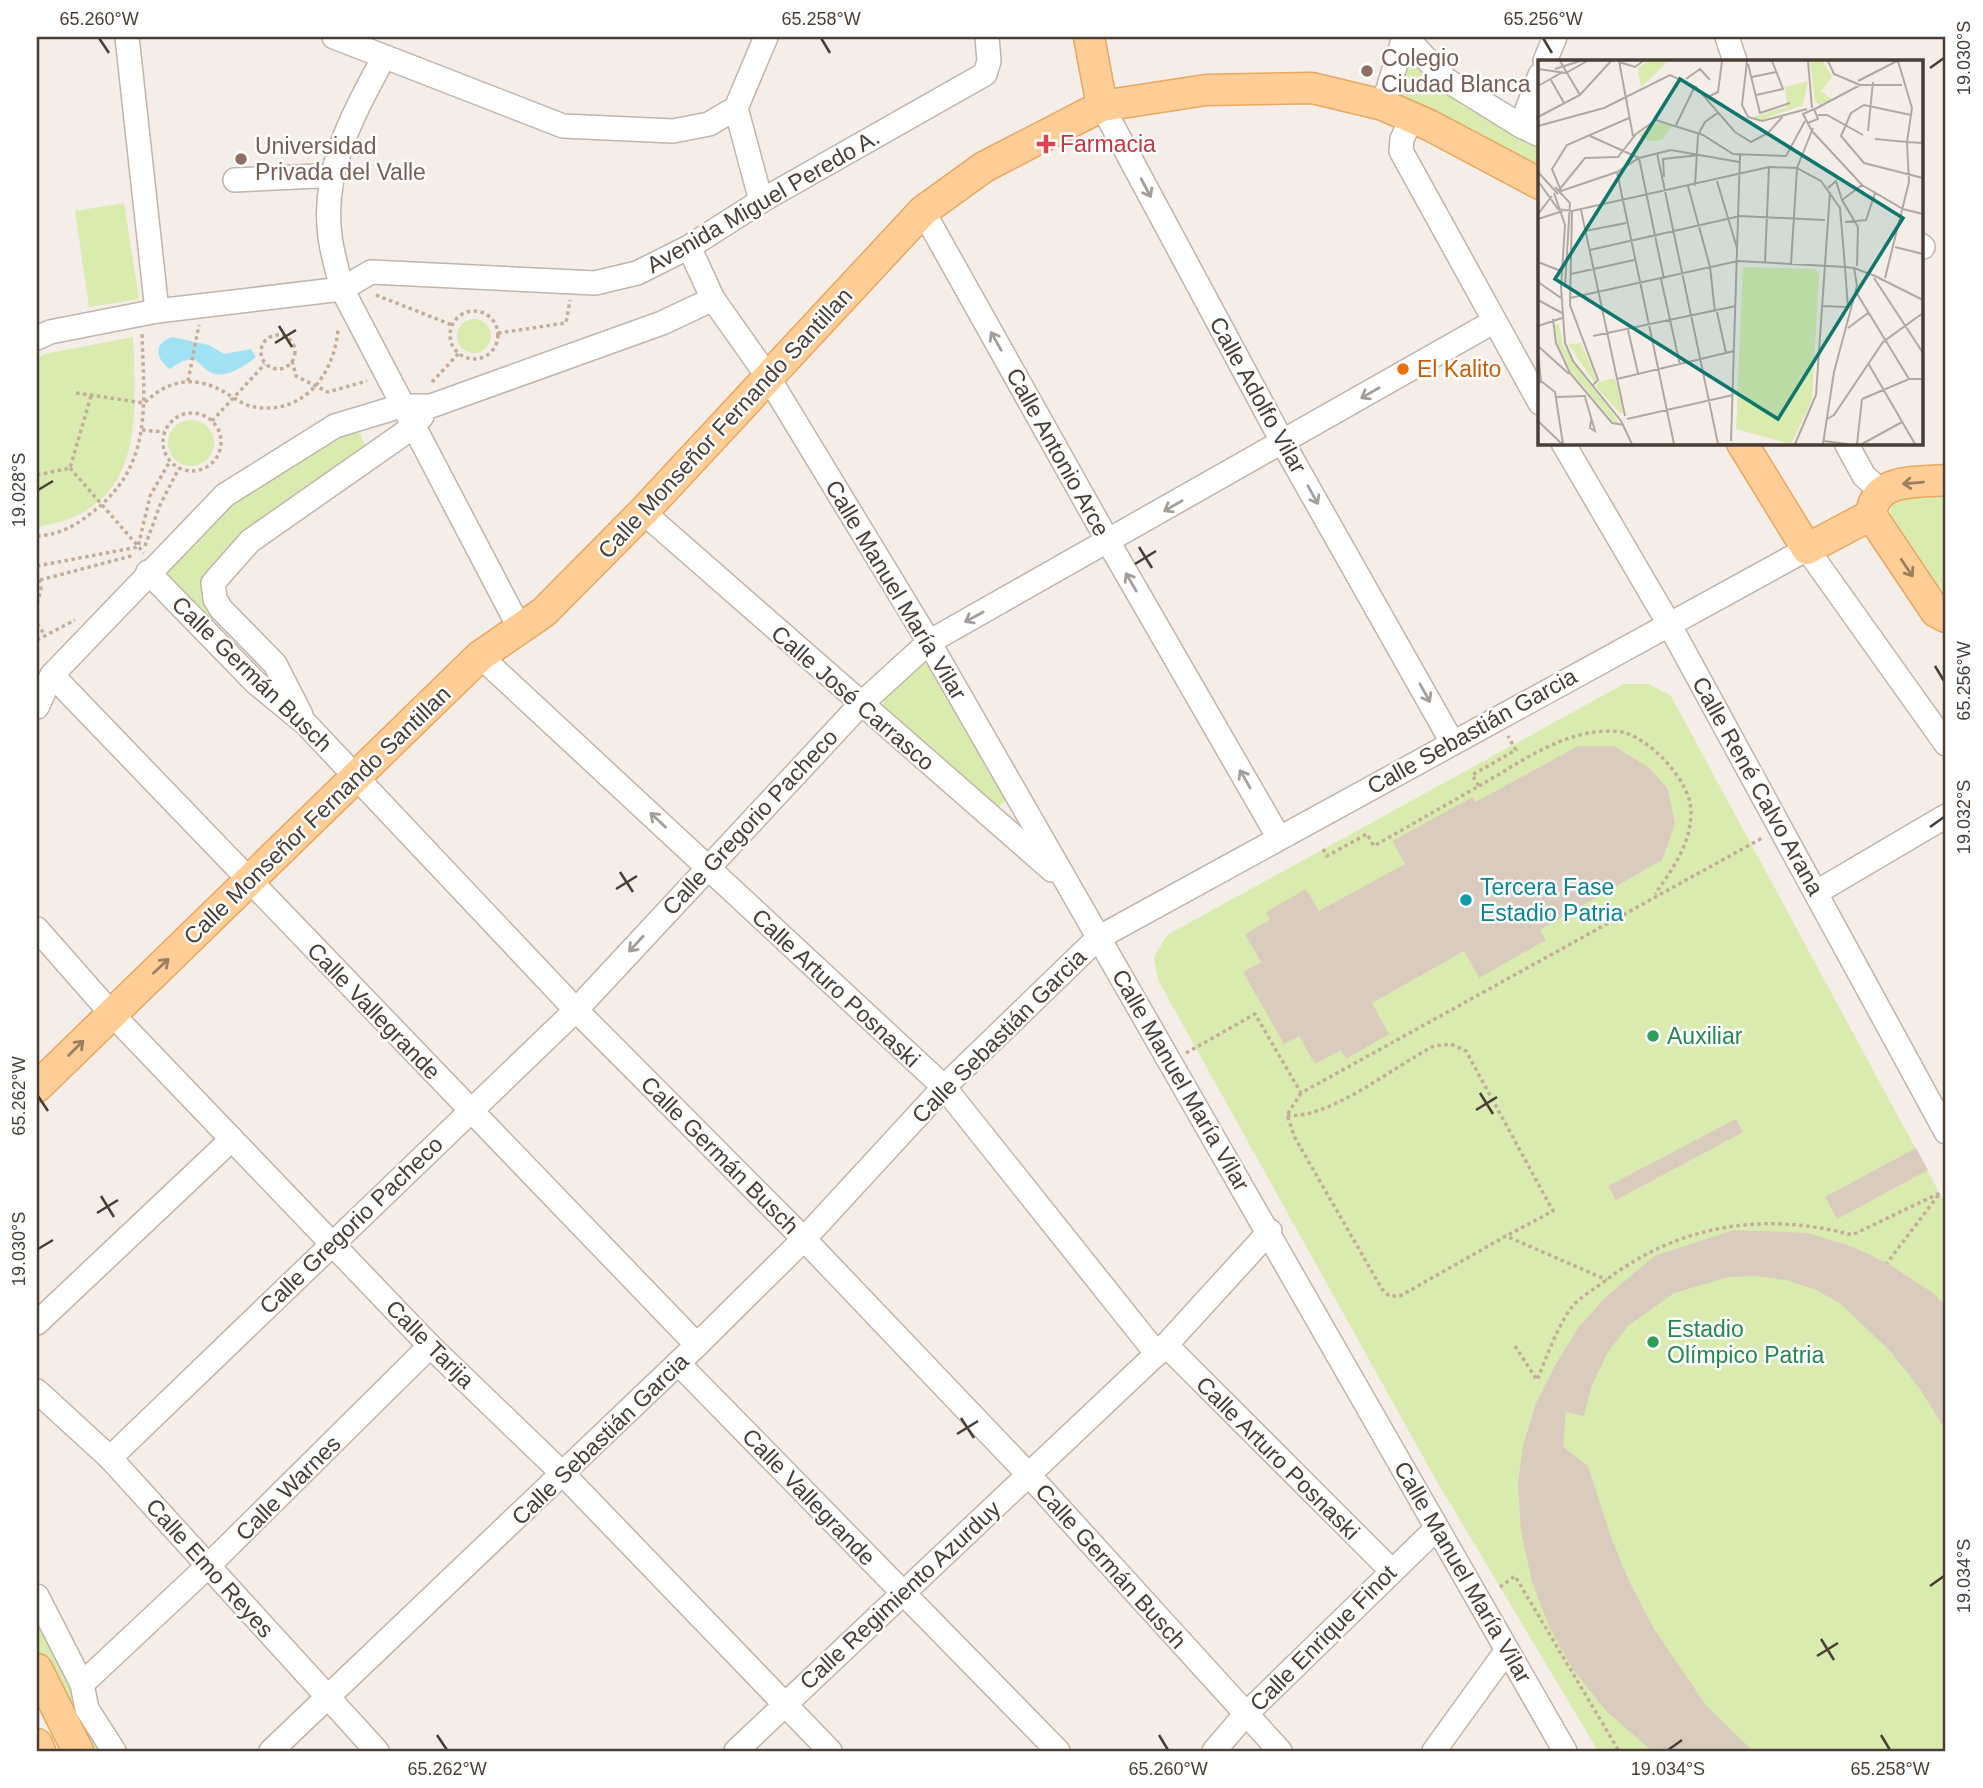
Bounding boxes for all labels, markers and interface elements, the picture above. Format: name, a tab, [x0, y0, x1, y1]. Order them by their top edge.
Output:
text: 65.260°W	[59, 9, 139, 29]
text: 65.258°W	[781, 9, 861, 29]
text: 65.256°W	[1503, 9, 1583, 29]
text: 19.030°S	[1954, 21, 1974, 95]
place label: Colegio Ciudad Blanca	[1381, 45, 1531, 97]
inset map	[1538, 60, 1924, 444]
marker: Colegio Ciudad Blanca	[1359, 63, 1375, 79]
street label: Avenida Miguel Peredo A.	[642, 124, 884, 278]
place label: Farmacia	[1060, 131, 1156, 157]
place label: Universidad Privada del Valle	[255, 133, 426, 185]
marker: Farmacia	[1038, 136, 1054, 152]
marker: Universidad Privada del Valle	[233, 151, 249, 167]
one-way arrow	[1139, 177, 1153, 197]
street label: Calle Monseñor Fernando Santillan	[593, 282, 857, 564]
street label: Calle Adolfo Vilar	[1204, 312, 1312, 478]
one-way arrow	[989, 331, 1003, 351]
place label: El Kalito	[1417, 356, 1501, 382]
marker: El Kalito	[1395, 361, 1411, 377]
street label: Calle Antonio Arce	[1001, 364, 1115, 540]
one-way arrow	[1360, 387, 1381, 400]
text: 19.028°S	[9, 453, 29, 527]
street label: Calle Manuel María Vilar	[820, 476, 972, 705]
one-way arrow	[1902, 477, 1924, 490]
one-way arrow	[1306, 485, 1320, 505]
one-way arrow	[1163, 499, 1183, 513]
one-way arrow	[1899, 558, 1914, 577]
one-way arrow	[1124, 572, 1138, 592]
street label: Calle Germán Busch	[167, 591, 337, 757]
one-way arrow	[965, 610, 985, 624]
street label: Calle José Carrasco	[766, 620, 940, 776]
text: 65.256°W	[1954, 641, 1974, 721]
street label: Calle Sebastián Garcia	[1363, 663, 1581, 799]
street label: Calle René Calvo Arana	[1687, 672, 1829, 900]
street label: Calle Monseñor Fernando Santillan	[178, 680, 456, 950]
one-way arrow	[1418, 683, 1432, 703]
street label: Calle Gregorio Pacheco	[657, 724, 843, 920]
one-way arrow	[1238, 769, 1252, 789]
text: 19.032°S	[1954, 780, 1974, 854]
one-way arrow	[649, 812, 667, 828]
place label: Tercera Fase Estadio Patria	[1480, 874, 1623, 926]
marker: Tercera Fase Estadio Patria	[1458, 892, 1474, 908]
street label: Calle Arturo Posnaski	[747, 904, 925, 1072]
one-way arrow	[628, 935, 644, 953]
street label: Calle Vallegrande	[302, 937, 446, 1085]
street label: Calle Sebastián Garcia	[907, 943, 1092, 1128]
one-way arrow	[152, 958, 169, 975]
street label: Calle Manuel María Vilar	[1107, 965, 1255, 1196]
place label: Auxiliar	[1667, 1023, 1743, 1049]
marker: Auxiliar	[1645, 1028, 1661, 1044]
one-way arrow	[67, 1040, 84, 1057]
text: 65.262°W	[9, 1056, 29, 1136]
street label: Calle Germán Busch	[636, 1071, 804, 1239]
street label: Calle Gregorio Pacheco	[254, 1131, 448, 1319]
text: 19.030°S	[9, 1212, 29, 1286]
street label: Calle Tarija	[381, 1295, 479, 1393]
place label: Estadio Olímpico Patria	[1667, 1316, 1824, 1368]
marker: Estadio Olímpico Patria	[1645, 1334, 1661, 1350]
street label: Calle Sebastián Garcia	[506, 1348, 694, 1530]
street label: Calle Arturo Posnaski	[1191, 1371, 1365, 1545]
street label: Calle Vallegrande	[737, 1423, 881, 1571]
street label: Calle Warnes	[230, 1430, 346, 1546]
street label: Calle Manuel María Vilar	[1389, 1457, 1537, 1688]
street label: Calle Germán Busch	[1030, 1478, 1192, 1654]
street label: Calle Emo Reyes	[141, 1493, 279, 1643]
street label: Calle Regimiento Azurduy	[794, 1495, 1006, 1695]
text: 19.034°S	[1954, 1539, 1974, 1613]
street label: Calle Enrique Finot	[1245, 1559, 1402, 1716]
text: 65.262°W	[407, 1759, 487, 1779]
text: 65.260°W	[1128, 1759, 1208, 1779]
text: 19.034°S	[1631, 1759, 1705, 1779]
text: 65.258°W	[1850, 1759, 1930, 1779]

